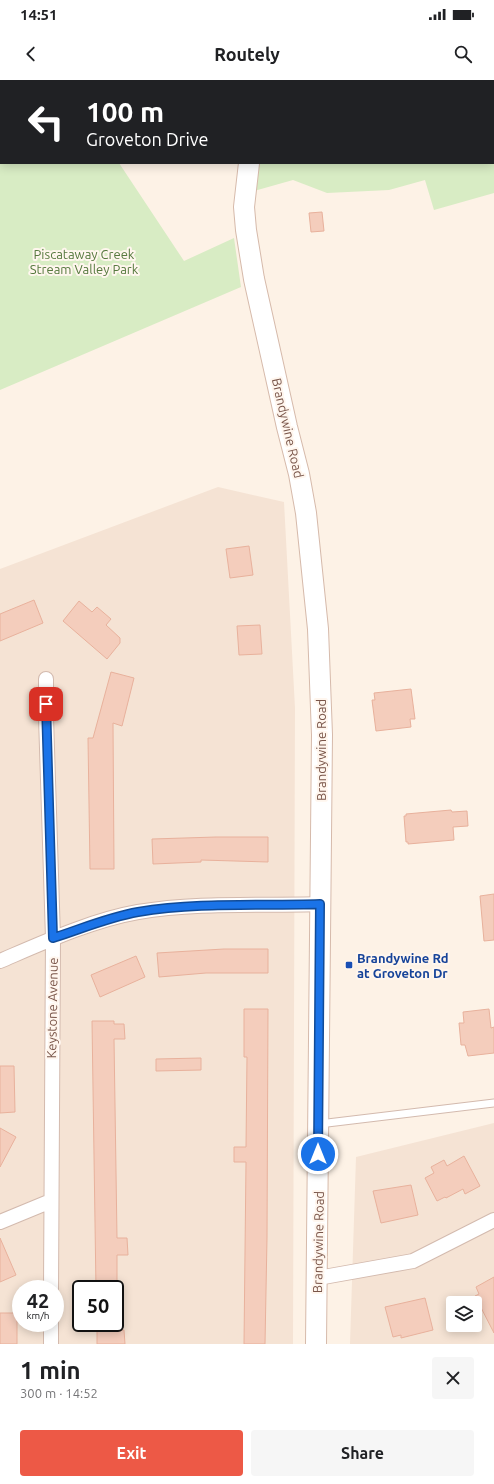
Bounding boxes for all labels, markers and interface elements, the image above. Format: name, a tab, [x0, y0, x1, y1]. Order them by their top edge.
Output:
text: 14:51	[20, 6, 58, 23]
icon: back	[20, 43, 42, 65]
icon: search	[452, 43, 474, 65]
text: Routely	[214, 44, 280, 64]
icon: left	[20, 96, 72, 148]
text: 100 m	[86, 96, 164, 127]
text: Groveton Drive	[86, 129, 208, 149]
park label: Piscataway Creek Stream Valley Park	[30, 247, 139, 276]
street label: Brandywine Road	[270, 377, 306, 479]
pin	[29, 687, 63, 721]
icon: arrive	[35, 693, 57, 715]
street label: Brandywine Road	[314, 699, 328, 801]
place label: Brandywine Rd at Groveton Dr	[357, 951, 448, 980]
street label: Keystone Avenue	[44, 957, 60, 1059]
marker: Brandywine Rd at Groveton Dr	[344, 960, 354, 970]
position arrow	[297, 1133, 339, 1175]
street label: Brandywine Road	[310, 1191, 326, 1293]
speed limit sign: 50	[72, 1280, 124, 1332]
text: 42	[27, 1289, 49, 1312]
map controls	[446, 1296, 482, 1332]
button: layers	[446, 1296, 482, 1332]
text: km/h	[26, 1310, 50, 1321]
text: 1 min	[20, 1357, 81, 1384]
button: close	[432, 1357, 474, 1399]
text: 300 m · 14:52	[20, 1386, 98, 1400]
button: Exit	[20, 1430, 243, 1476]
button: Share	[251, 1430, 474, 1476]

